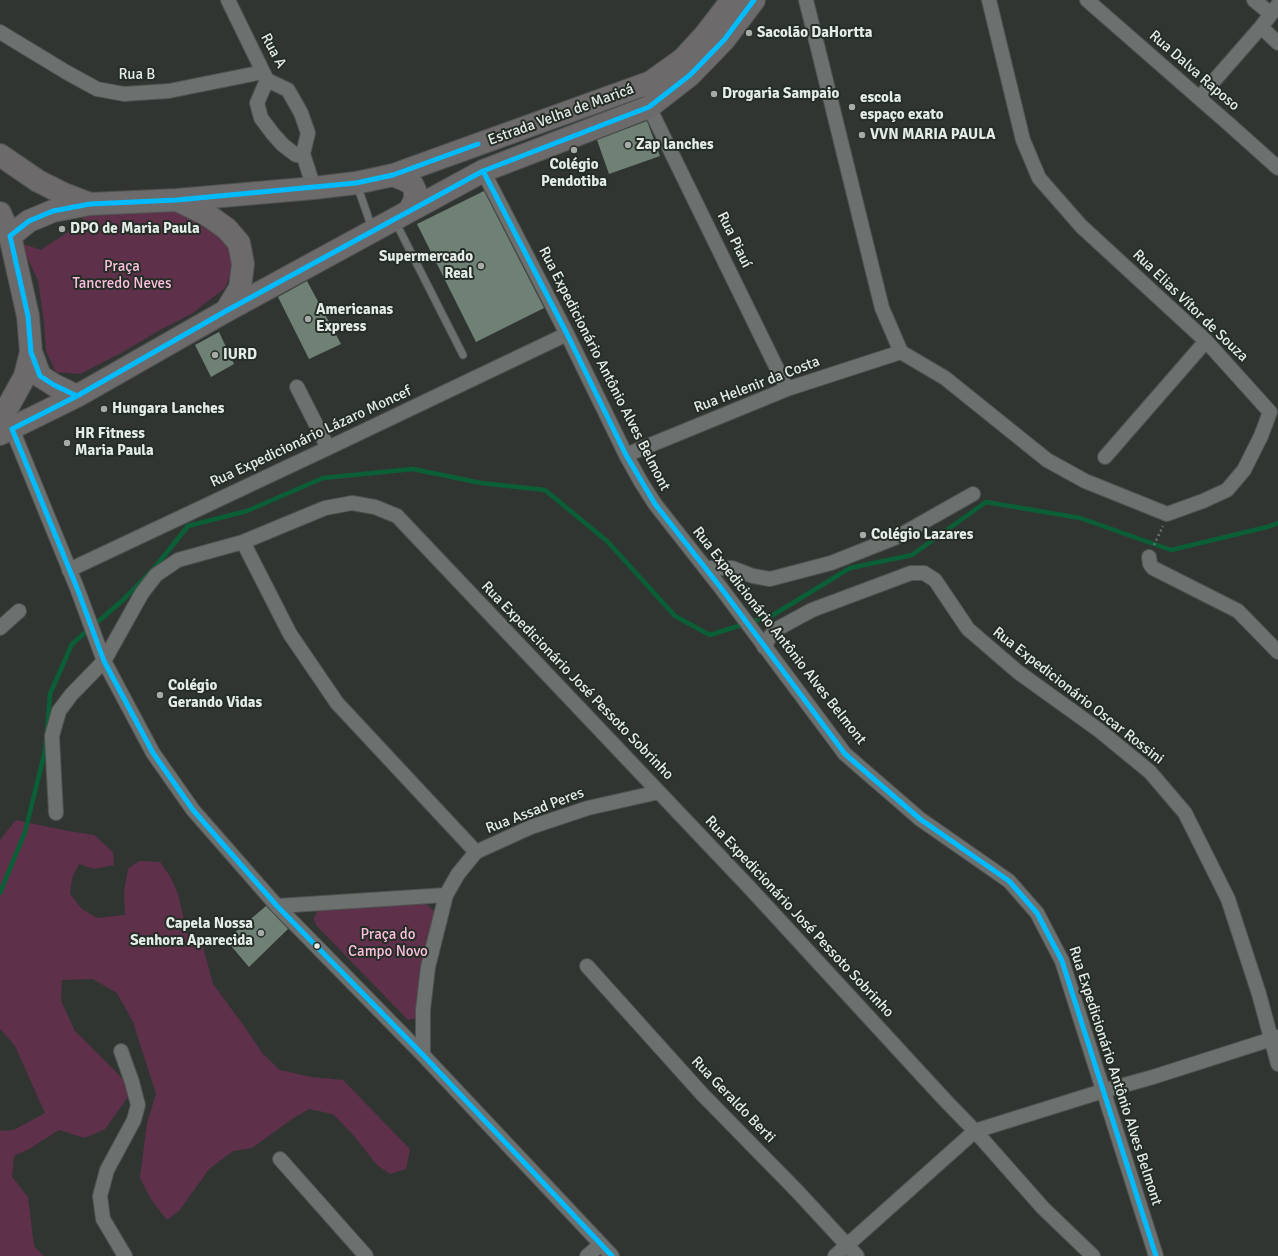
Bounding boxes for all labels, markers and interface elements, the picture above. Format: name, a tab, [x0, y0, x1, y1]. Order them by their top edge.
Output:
place label: Sacolão DaHortta	[757, 24, 872, 42]
street label: Rua Dalva Raposo	[1145, 27, 1243, 115]
marker: Sacolão DaHortta	[744, 28, 754, 38]
street label: Rua A	[256, 30, 290, 72]
street label: Rua B	[119, 66, 155, 84]
street label: Estrada Velha de Maricá	[486, 80, 636, 150]
place label: Drogaria Sampaio	[722, 85, 839, 103]
marker: Drogaria Sampaio	[709, 89, 719, 99]
place label: escola espaço exato	[860, 89, 943, 124]
marker: escola espaço exato	[847, 102, 857, 112]
place label: VVN MARIA PAULA	[870, 126, 996, 144]
marker: VVN MARIA PAULA	[857, 130, 867, 140]
place label: Zap lanches	[636, 136, 714, 154]
marker: Zap lanches	[623, 140, 633, 150]
marker: Colégio Pendotiba	[569, 145, 579, 155]
place label: Colégio Pendotiba	[541, 156, 607, 191]
street label: Rua Piauí	[713, 209, 755, 271]
place label: DPO de Maria Paula	[70, 220, 200, 238]
marker: DPO de Maria Paula	[57, 224, 67, 234]
street label: Rua Expedicionário Antônio Alves Belmont	[534, 244, 674, 494]
street label: Rua Elias Vítor de Souza	[1128, 246, 1252, 366]
place label: Supermercado Real	[379, 248, 473, 283]
park label: Praça Tancredo Neves	[72, 258, 172, 293]
marker: Supermercado Real	[476, 261, 486, 271]
place label: Americanas Express	[316, 301, 393, 336]
marker: Americanas Express	[303, 314, 313, 324]
place label: IURD	[223, 346, 257, 364]
marker: IURD	[210, 350, 220, 360]
street label: Rua Helenir da Costa	[692, 353, 822, 417]
street label: Rua Expedicionário Lázaro Moncef	[208, 382, 414, 492]
place label: Hungara Lanches	[112, 400, 224, 418]
marker: Hungara Lanches	[99, 404, 109, 414]
place label: HR Fitness Maria Paula	[75, 425, 154, 460]
marker: HR Fitness Maria Paula	[62, 438, 72, 448]
street label: Rua Expedicionário Antônio Alves Belmont	[688, 523, 870, 749]
place label: Colégio Lazares	[871, 526, 973, 544]
marker: Colégio Lazares	[858, 530, 868, 540]
street label: Rua Expedicionário José Pessoto Sobrinho	[477, 578, 677, 784]
street label: Rua Expedicionário Oscar Rossini	[989, 624, 1167, 768]
place label: Colégio Gerando Vidas	[168, 677, 262, 712]
marker: Colégio Gerando Vidas	[155, 690, 165, 700]
street label: Rua Assad Peres	[483, 784, 587, 838]
street label: Rua Expedicionário José Pessoto Sobrinho	[701, 813, 897, 1021]
place label: Capela Nossa Senhora Aparecida	[130, 915, 253, 950]
park label: Praça do Campo Novo	[348, 926, 428, 961]
marker: Capela Nossa Senhora Aparecida	[256, 928, 266, 938]
unlabelled marker	[312, 941, 322, 951]
street label: Rua Expedicionário Antônio Alves Belmont	[1064, 944, 1166, 1208]
street label: Rua Geraldo Berti	[687, 1053, 779, 1147]

